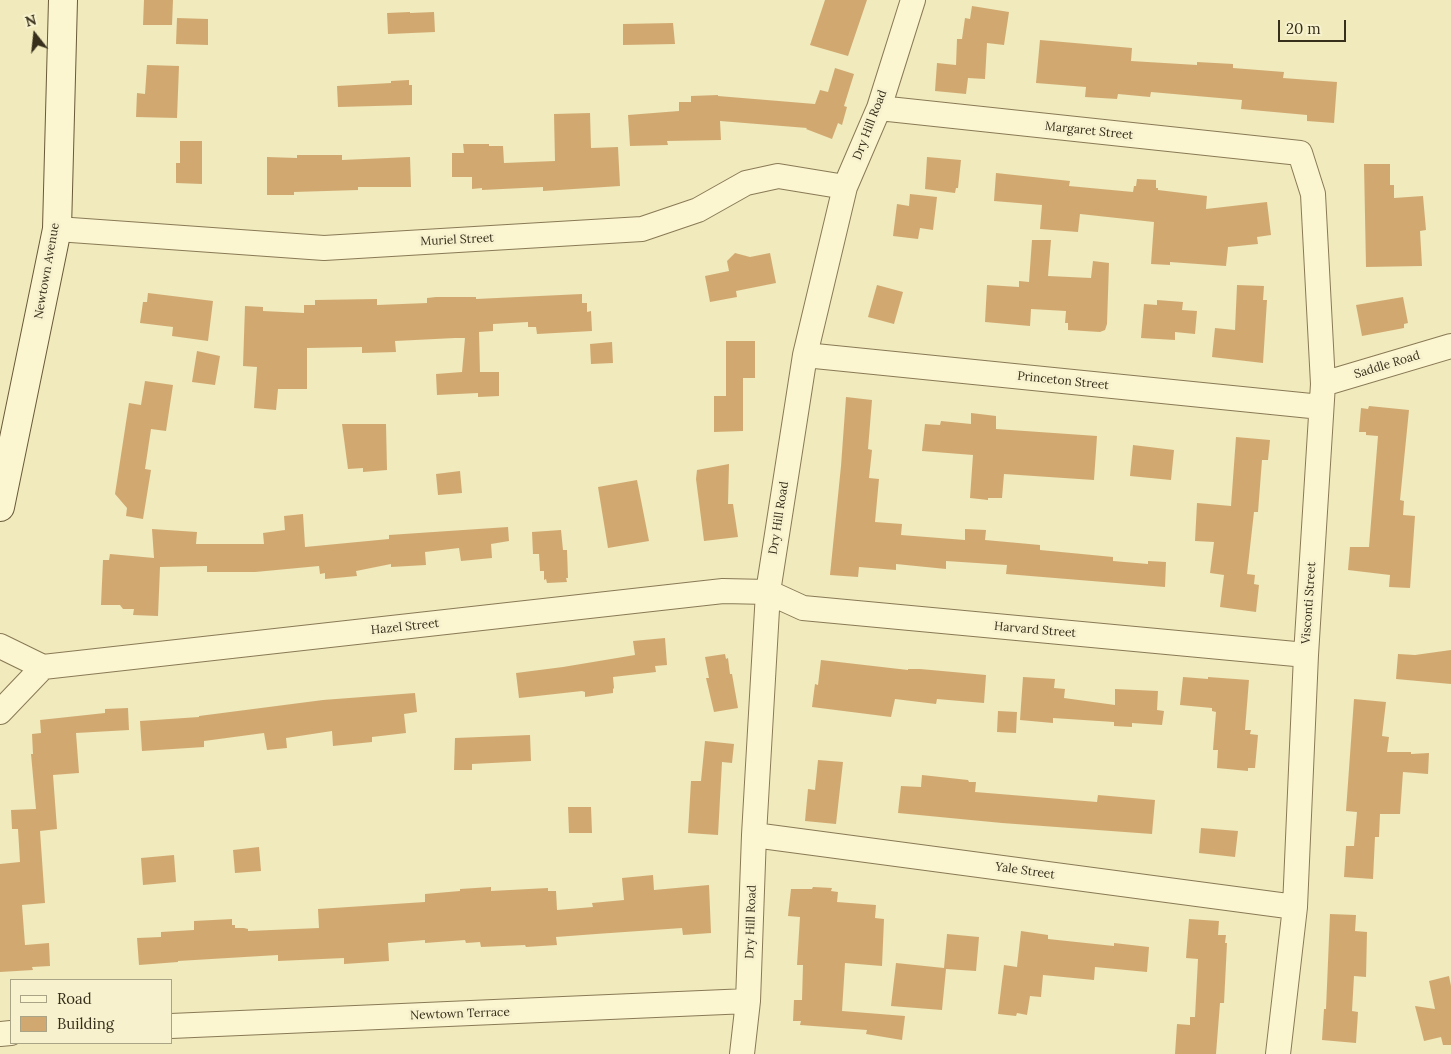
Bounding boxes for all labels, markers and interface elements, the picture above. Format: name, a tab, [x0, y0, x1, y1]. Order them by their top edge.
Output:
north arrow	[10, 10, 60, 60]
text: N	[23, 10, 39, 31]
scale bar	[1281, 10, 1348, 42]
text: 20 m	[1286, 19, 1321, 38]
street label: Dry Hill Road	[850, 88, 890, 162]
street label: Margaret Street	[1044, 119, 1134, 143]
street label: Newtown Avenue	[31, 222, 63, 320]
street label: Muriel Street	[420, 231, 494, 249]
street label: Saddle Road	[1352, 348, 1422, 382]
street label: Princeton Street	[1017, 369, 1109, 393]
street label: Dry Hill Road	[766, 480, 792, 556]
street label: Visconti Street	[1299, 561, 1319, 645]
street label: Hazel Street	[370, 616, 440, 638]
street label: Harvard Street	[993, 619, 1077, 641]
street label: Yale Street	[994, 860, 1056, 882]
street label: Dry Hill Road	[743, 885, 759, 959]
legend	[10, 979, 172, 1044]
text: Road	[57, 989, 92, 1008]
street label: Newtown Terrace	[410, 1005, 510, 1023]
text: Building	[57, 1014, 114, 1033]

